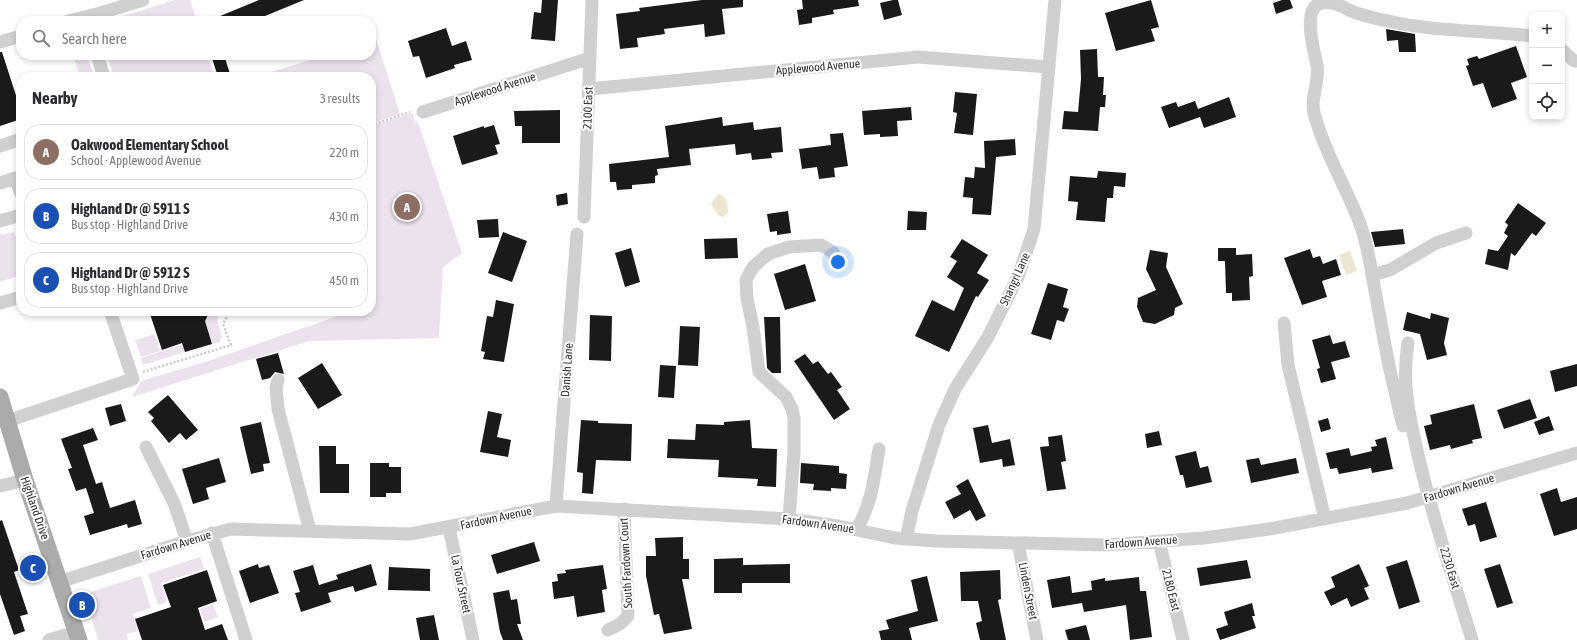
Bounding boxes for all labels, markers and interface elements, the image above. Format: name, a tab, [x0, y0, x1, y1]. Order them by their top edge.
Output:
map controls	[1529, 12, 1565, 120]
button: +	[1529, 12, 1565, 48]
search box	[16, 16, 376, 60]
icon: search	[30, 27, 52, 49]
text: Search here	[62, 30, 127, 47]
button: −	[1529, 48, 1565, 84]
street label: Applewood Avenue	[775, 56, 861, 78]
street label: Applewood Avenue	[453, 69, 537, 109]
button: locate	[1529, 84, 1565, 120]
street label: 2100 East	[580, 86, 596, 130]
text: Nearby	[32, 88, 78, 108]
text: 3 results	[320, 91, 360, 106]
text: Oakwood Elementary School	[71, 136, 228, 153]
text: A	[43, 145, 49, 160]
text: 220 m	[330, 145, 359, 160]
text: School · Applewood Avenue	[71, 153, 201, 168]
pin: A	[394, 192, 420, 222]
text: Highland Dr @ 5911 S	[71, 200, 189, 217]
text: B	[43, 209, 49, 224]
text: 430 m	[330, 209, 359, 224]
text: Bus stop · Highland Drive	[71, 217, 188, 232]
street label: Shangri Lane	[997, 250, 1033, 308]
your location	[828, 252, 848, 272]
text: Highland Dr @ 5912 S	[71, 264, 189, 281]
text: C	[43, 273, 49, 288]
text: 450 m	[330, 273, 359, 288]
text: Bus stop · Highland Drive	[71, 281, 188, 296]
street label: Danish Lane	[558, 343, 576, 397]
street label: Fardown Avenue	[1422, 471, 1496, 505]
street label: Highland Drive	[18, 475, 52, 541]
street label: Fardown Avenue	[459, 504, 533, 532]
street label: Fardown Avenue	[781, 512, 855, 536]
street label: South Fardown Court	[617, 517, 635, 609]
street label: Fardown Avenue	[139, 528, 213, 562]
street label: Fardown Avenue	[1104, 532, 1178, 552]
street label: 2230 East	[1437, 546, 1463, 591]
pin: C	[20, 553, 46, 583]
street label: La Tour Street	[448, 554, 474, 615]
street label: Linden Street	[1016, 561, 1041, 621]
street label: 2180 East	[1159, 568, 1183, 613]
pin: B	[69, 590, 95, 620]

